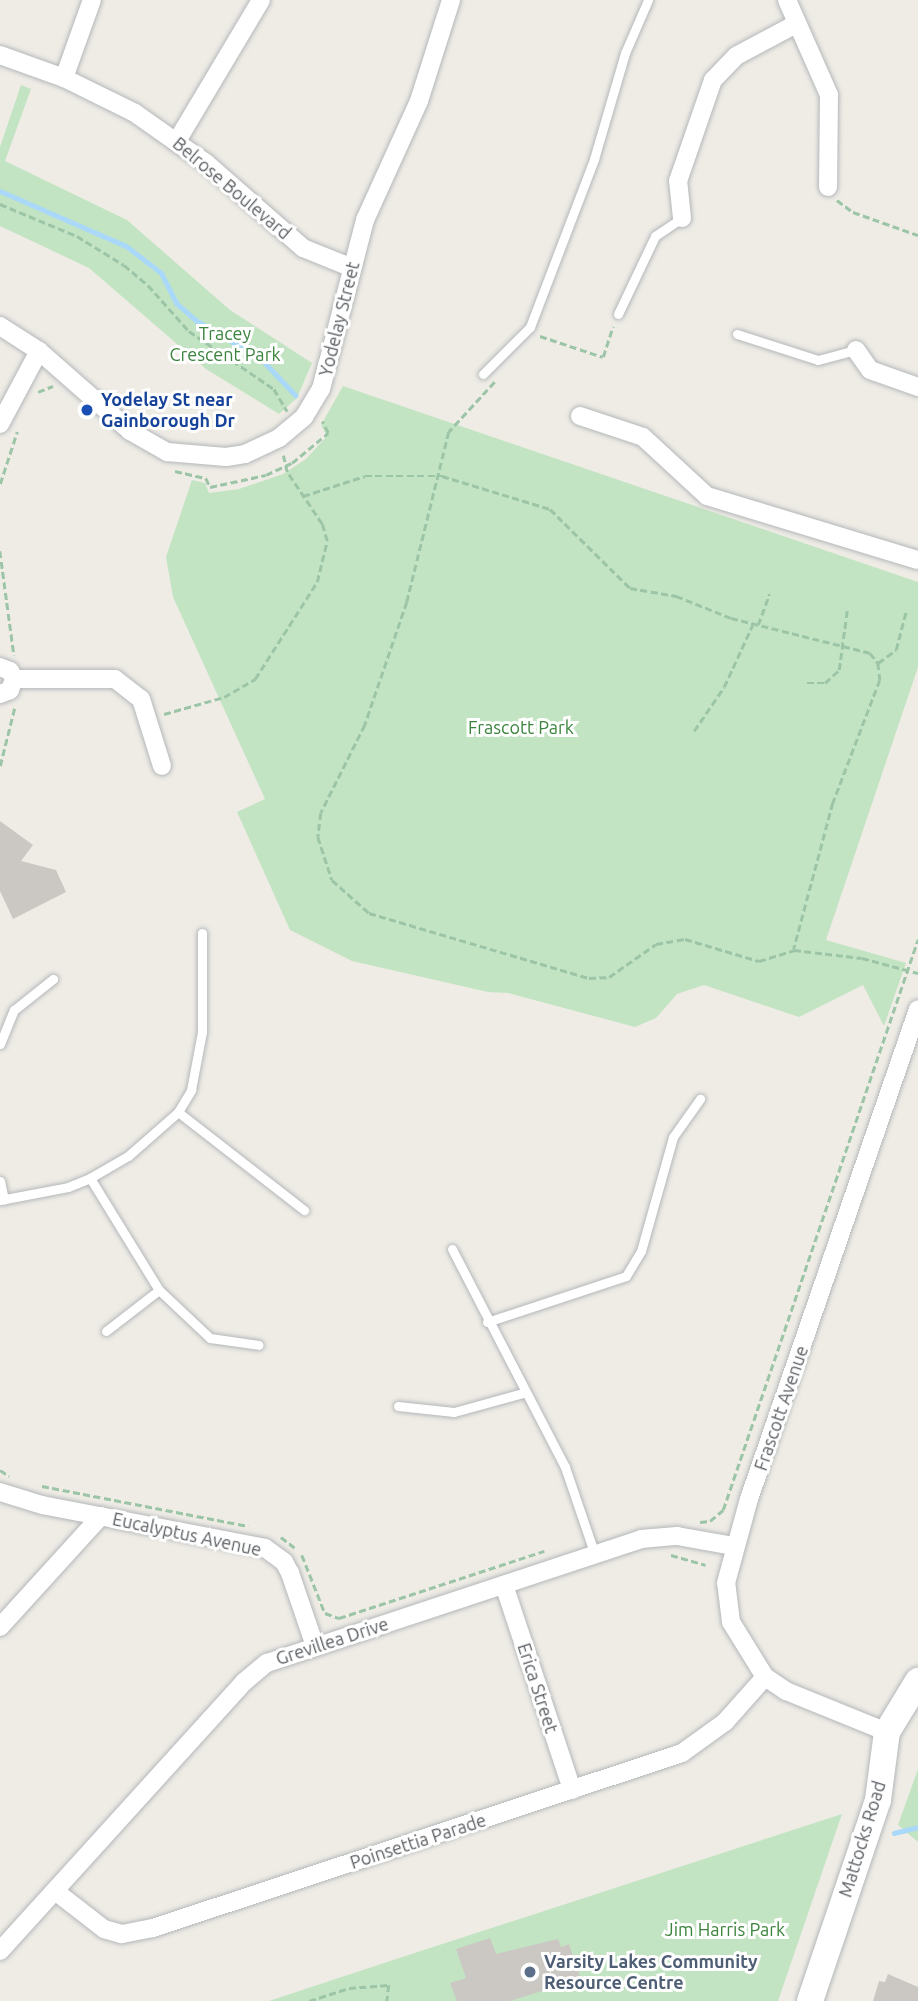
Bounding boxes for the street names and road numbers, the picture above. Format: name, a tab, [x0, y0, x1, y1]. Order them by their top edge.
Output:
street label: Belrose Boulevard	[169, 132, 295, 244]
street label: Yodelay Street	[314, 259, 364, 379]
street label: Frascott Avenue	[749, 1343, 813, 1473]
street label: Eucalyptus Avenue	[111, 1508, 263, 1560]
street label: Grevillea Drive	[273, 1613, 391, 1669]
street label: Erica Street	[513, 1640, 563, 1736]
street label: Mattocks Road	[834, 1778, 890, 1900]
street label: Poinsettia Parade	[347, 1809, 489, 1873]

